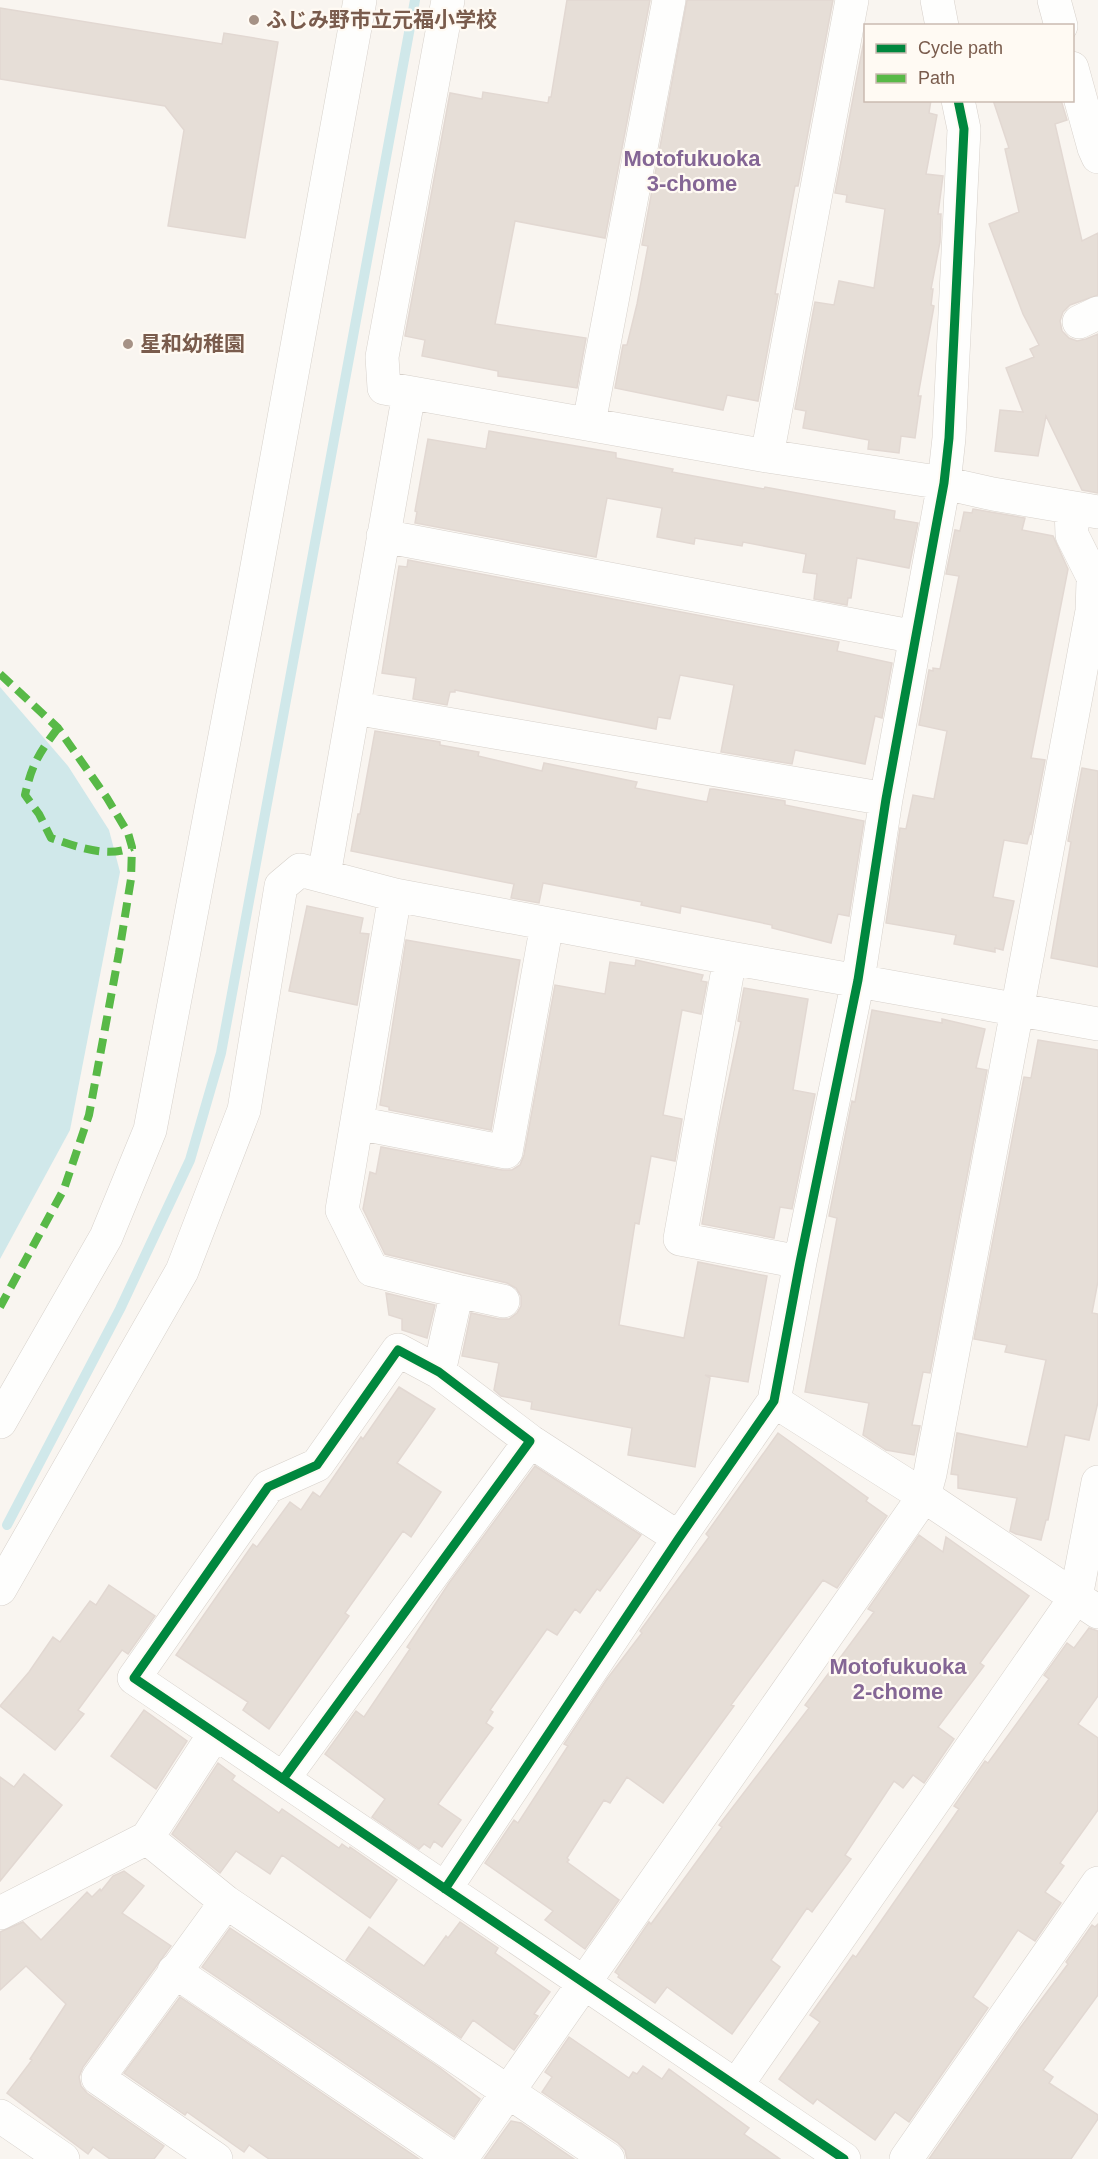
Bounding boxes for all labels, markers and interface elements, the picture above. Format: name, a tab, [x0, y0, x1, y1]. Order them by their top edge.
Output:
place label: ふじみ野市立元福小学校	[266, 8, 497, 31]
marker: ふじみ野市立元福小学校	[247, 13, 261, 27]
legend	[864, 24, 1074, 102]
text: Cycle path	[918, 38, 1003, 58]
text: Path	[918, 68, 955, 88]
district label: Motofukuoka 3-chome	[624, 146, 761, 196]
place label: 星和幼稚園	[140, 332, 245, 355]
marker: 星和幼稚園	[121, 337, 135, 351]
district label: Motofukuoka 2-chome	[830, 1654, 967, 1704]

